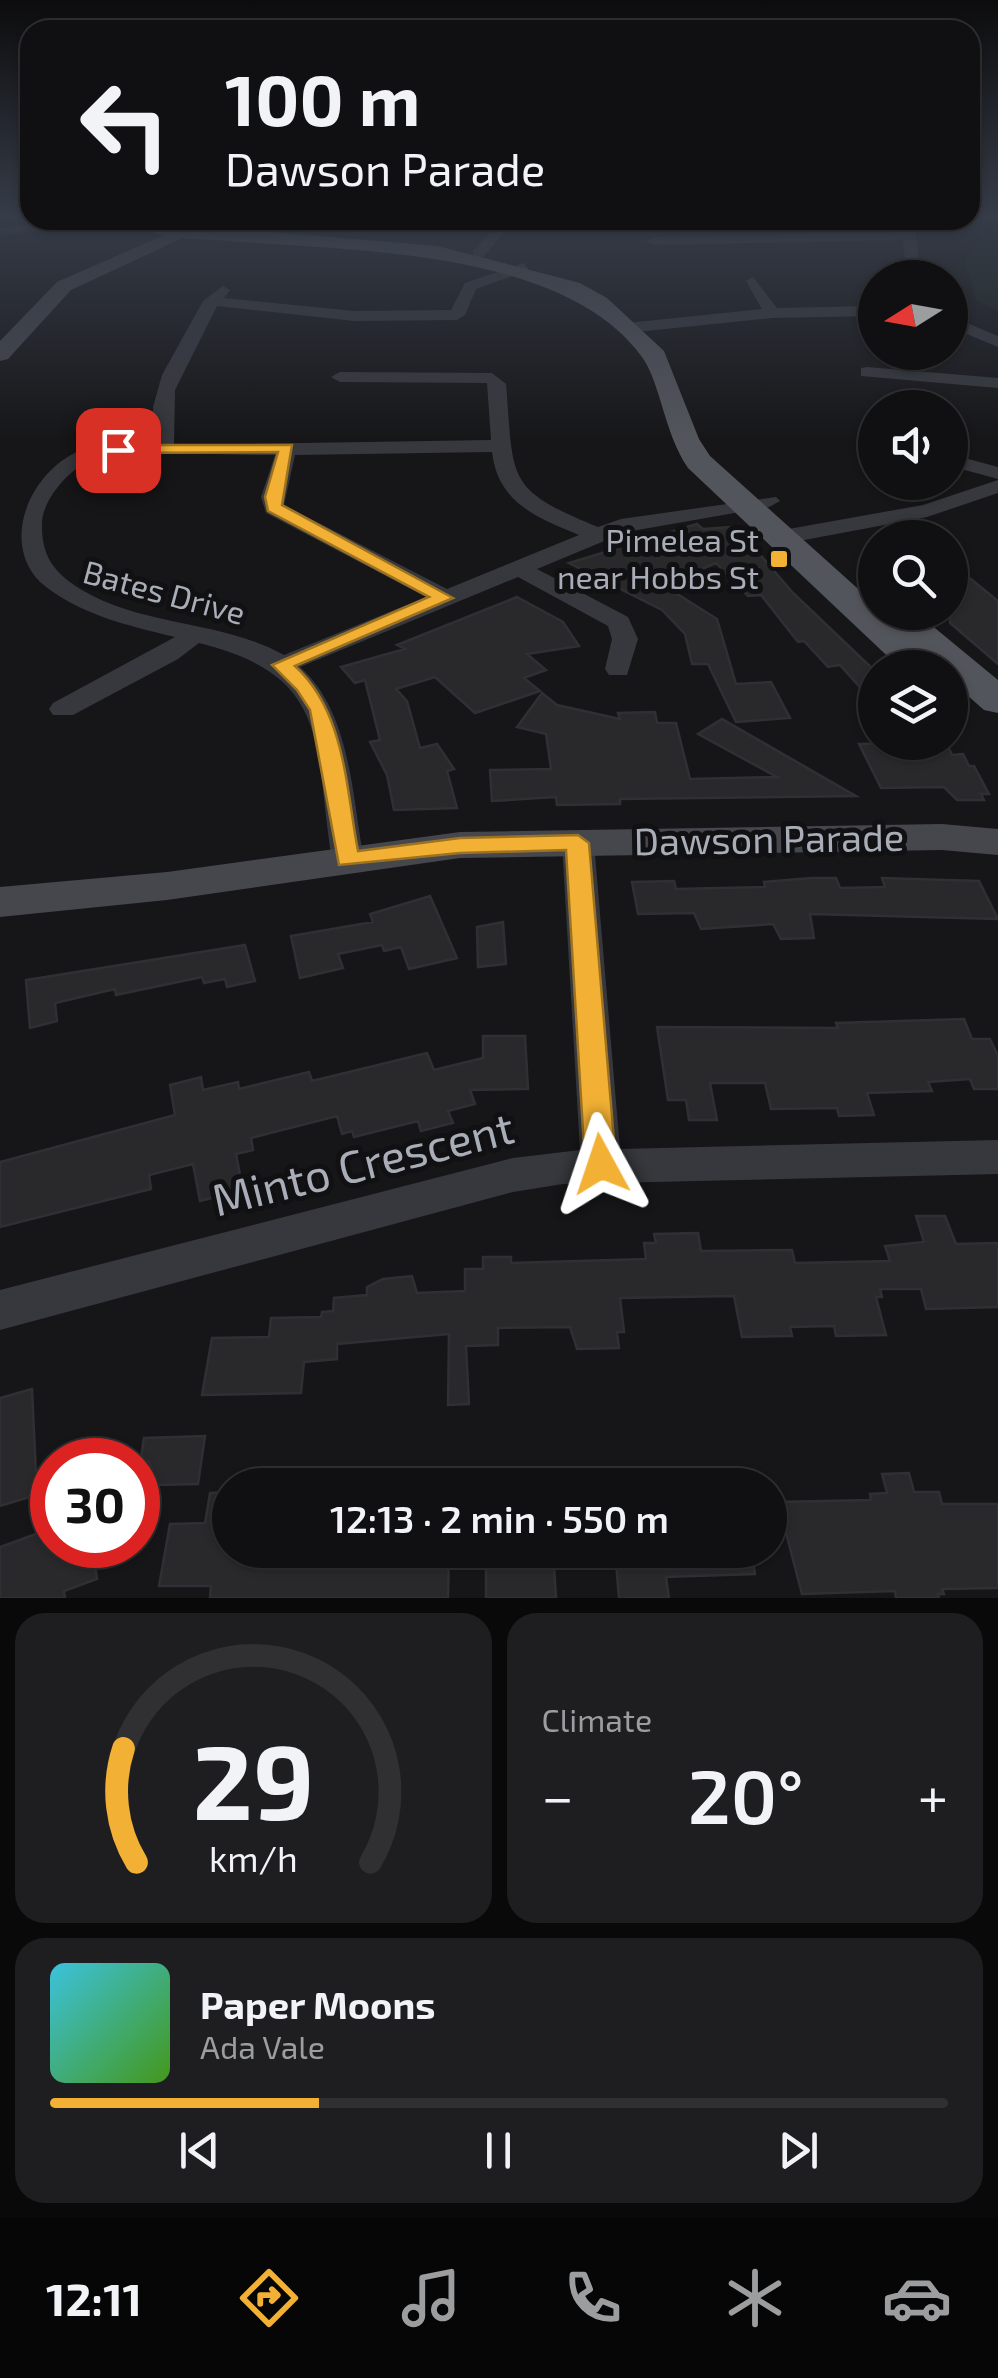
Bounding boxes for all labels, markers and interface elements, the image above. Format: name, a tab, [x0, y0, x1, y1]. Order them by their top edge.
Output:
text: 100 m	[225, 56, 420, 140]
icon: left	[60, 60, 190, 190]
text: Dawson Parade	[225, 141, 545, 195]
north arrow	[858, 260, 968, 370]
map controls	[858, 260, 968, 760]
button: sound	[858, 390, 968, 500]
pin	[76, 408, 161, 493]
icon: arrive	[91, 423, 146, 478]
place label: Pimelea St near Hobbs St	[557, 520, 759, 595]
button: search	[858, 520, 968, 630]
marker: Pimelea St near Hobbs St	[768, 548, 790, 570]
street label: Bates Drive	[79, 551, 250, 631]
button: layers	[858, 650, 968, 760]
street label: Dawson Parade	[633, 813, 904, 863]
street label: Minto Crescent	[206, 1099, 519, 1226]
position arrow	[549, 1112, 653, 1216]
speed limit sign: 30	[30, 1438, 160, 1568]
text: 12:13 · 2 min · 550 m	[330, 1495, 669, 1541]
text: Climate	[542, 1700, 652, 1738]
text: 29	[192, 1716, 314, 1841]
text: 20°	[688, 1749, 804, 1839]
text: −	[542, 1762, 574, 1828]
text: +	[918, 1762, 948, 1828]
text: km/h	[209, 1836, 298, 1879]
text: Paper Moons	[200, 1981, 436, 2027]
text: Ada Vale	[200, 2027, 325, 2065]
icon: previous	[172, 2123, 227, 2178]
icon: pause	[471, 2123, 526, 2178]
icon: next	[771, 2123, 826, 2178]
icon: directions	[234, 2263, 304, 2333]
icon: music	[396, 2263, 466, 2333]
icon: phone	[558, 2263, 628, 2333]
icon: climate	[720, 2263, 790, 2333]
icon: car	[882, 2263, 952, 2333]
text: 12:11	[46, 2271, 142, 2325]

